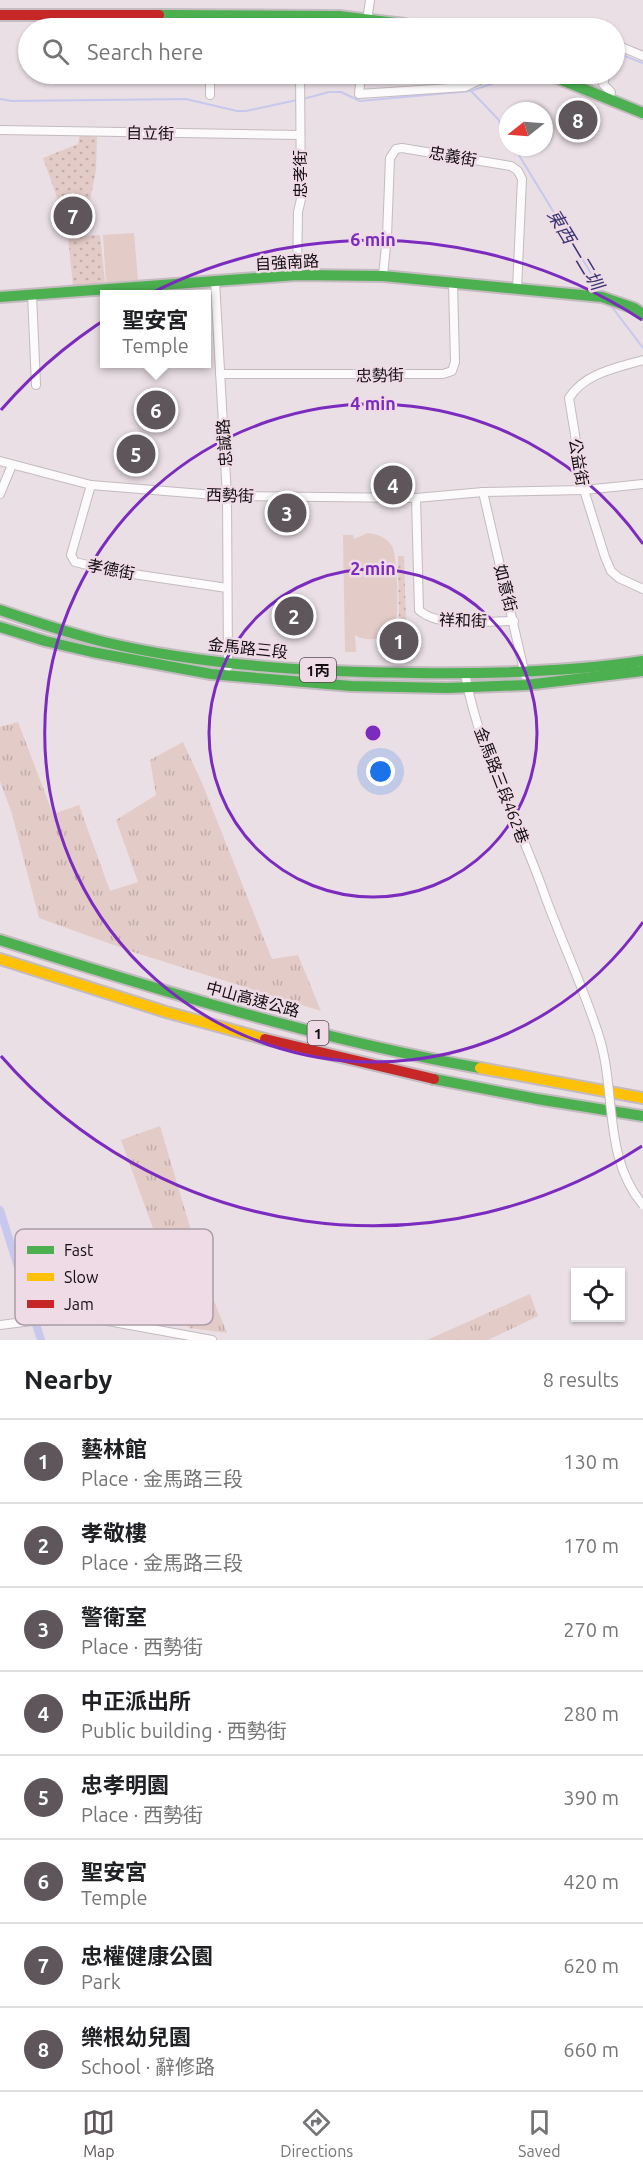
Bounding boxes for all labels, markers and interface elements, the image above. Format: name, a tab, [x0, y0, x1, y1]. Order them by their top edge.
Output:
search box	[18, 18, 625, 84]
icon: search	[39, 35, 72, 68]
text: Search here	[87, 39, 203, 64]
pin: 8	[558, 98, 598, 142]
north arrow	[499, 102, 553, 156]
street label: 自立街	[126, 124, 174, 142]
street label: 忠義街	[428, 143, 478, 169]
street label: 忠孝街	[291, 150, 309, 198]
pin: 7	[54, 194, 92, 238]
water label: 東西一二圳	[544, 205, 609, 295]
text: 6 min	[350, 229, 396, 249]
street label: 自強南路	[255, 251, 319, 273]
popup	[100, 290, 211, 368]
text: 聖安宮	[122, 307, 188, 332]
text: Temple	[122, 334, 189, 357]
street label: 忠勢街	[356, 366, 404, 384]
pin: 6	[136, 388, 176, 432]
text: 4 min	[350, 393, 396, 413]
street label: 忠誠路	[213, 418, 235, 468]
pin: 5	[116, 432, 156, 476]
street label: 公益街	[566, 437, 592, 487]
pin: 4	[374, 462, 412, 508]
street label: 西勢街	[206, 485, 254, 505]
pin: 3	[268, 490, 306, 536]
street label: 孝德街	[86, 556, 136, 582]
text: 2 min	[350, 558, 396, 578]
street label: 如意街	[491, 563, 521, 613]
pin: 2	[274, 594, 314, 638]
street label: 祥和街	[439, 610, 487, 630]
pin: 1	[380, 618, 418, 664]
street label: 金馬路三段	[207, 635, 289, 661]
road number: 1丙	[300, 658, 336, 682]
centre of rings	[363, 723, 383, 743]
street label: 金馬路三段462巷	[472, 724, 532, 846]
your location	[366, 757, 395, 786]
street label: 中山高速公路	[204, 978, 302, 1020]
road number: 1	[308, 1021, 328, 1045]
legend	[15, 1229, 213, 1325]
text: Fast	[64, 1241, 94, 1259]
text: Slow	[64, 1268, 99, 1286]
map controls	[571, 1268, 625, 1322]
button: locate	[571, 1268, 625, 1322]
text: Jam	[64, 1295, 94, 1313]
text: Nearby	[24, 1365, 112, 1394]
text: 8 results	[543, 1368, 619, 1391]
text: 藝林館	[81, 1436, 147, 1461]
text: 1	[38, 1450, 49, 1473]
text: 130 m	[563, 1450, 619, 1473]
text: Place · 金馬路三段	[81, 1467, 243, 1490]
text: 孝敬樓	[81, 1520, 147, 1545]
text: 2	[38, 1534, 49, 1557]
text: 170 m	[563, 1534, 619, 1557]
text: Place · 金馬路三段	[81, 1551, 243, 1574]
text: 警衛室	[81, 1604, 147, 1629]
text: 3	[38, 1618, 49, 1641]
text: 270 m	[563, 1618, 619, 1641]
text: Place · 西勢街	[81, 1635, 203, 1658]
text: 中正派出所	[81, 1688, 191, 1713]
text: 4	[38, 1702, 49, 1725]
text: 280 m	[563, 1702, 619, 1725]
text: Public building · 西勢街	[81, 1719, 287, 1742]
text: 忠孝明園	[81, 1772, 169, 1797]
text: 5	[38, 1786, 49, 1809]
text: 390 m	[563, 1786, 619, 1809]
text: Place · 西勢街	[81, 1803, 203, 1826]
text: 聖安宮	[81, 1859, 147, 1884]
text: 6	[38, 1870, 49, 1893]
text: 420 m	[563, 1870, 619, 1893]
text: Temple	[81, 1886, 147, 1909]
text: 忠權健康公園	[81, 1943, 213, 1968]
text: 7	[38, 1954, 49, 1977]
text: 620 m	[563, 1954, 619, 1977]
text: Park	[81, 1970, 121, 1993]
text: 樂根幼兒園	[81, 2024, 191, 2049]
text: 8	[38, 2038, 49, 2061]
text: 660 m	[563, 2038, 619, 2061]
text: School · 辭修路	[81, 2055, 215, 2078]
tab: Map	[82, 2106, 115, 2160]
tab: Directions	[280, 2106, 353, 2160]
tab: Saved	[518, 2106, 561, 2160]

